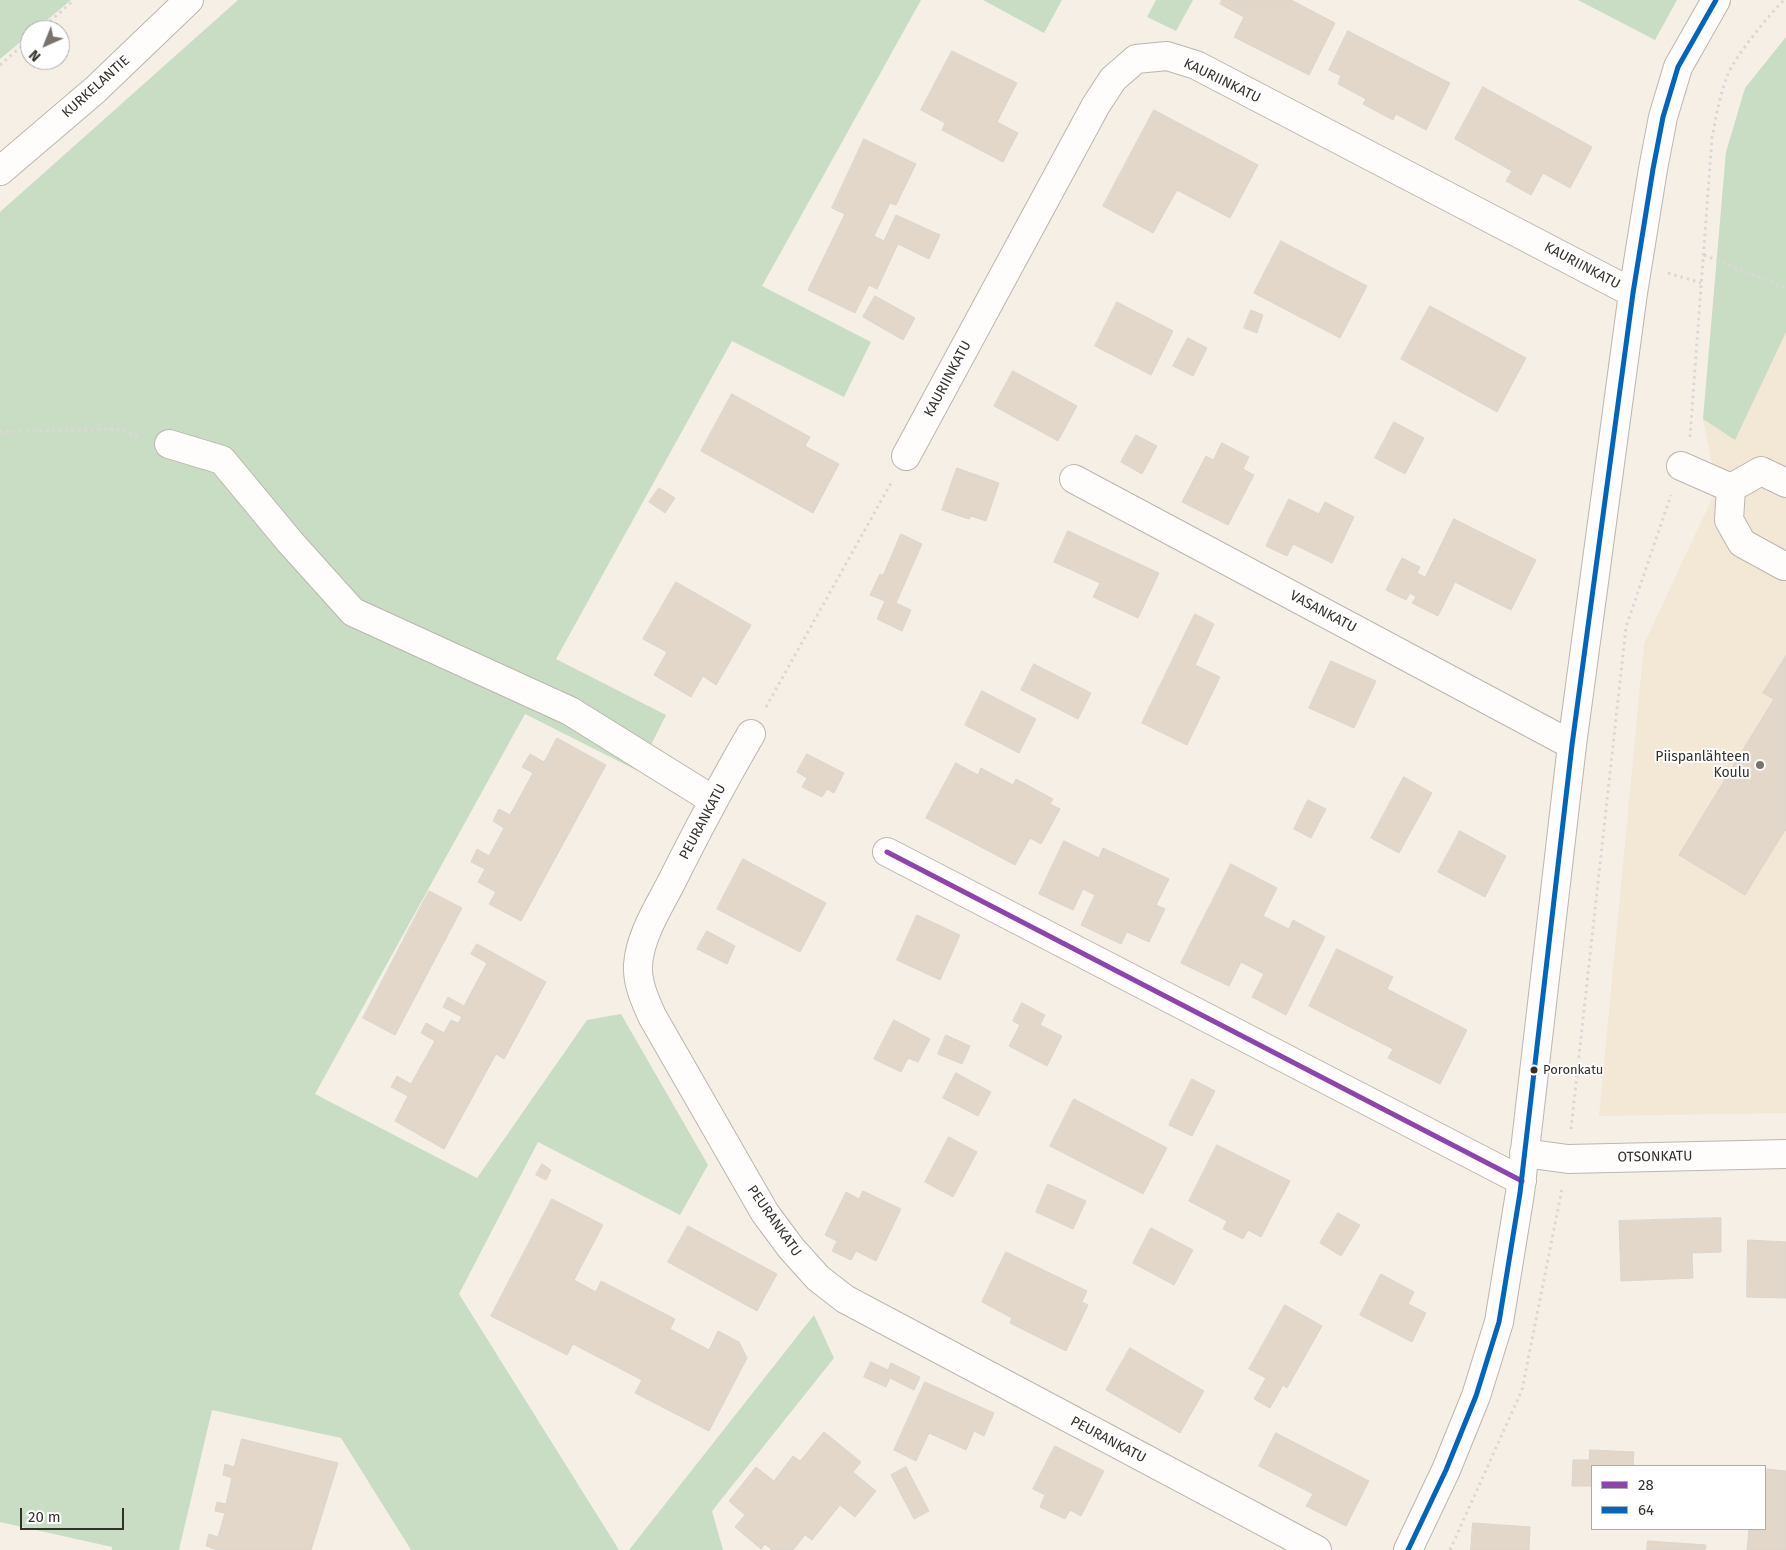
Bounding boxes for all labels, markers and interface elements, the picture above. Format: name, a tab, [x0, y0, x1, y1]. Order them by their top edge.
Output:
north arrow	[20, 20, 70, 70]
text: N	[26, 46, 44, 65]
street label: KURKELANTIE	[59, 52, 133, 122]
street label: KAURIINKATU	[1181, 55, 1263, 107]
street label: KAURIINKATU	[1541, 239, 1623, 293]
street label: KAURIINKATU	[921, 338, 975, 420]
street label: VASANKATU	[1287, 587, 1359, 637]
place label: Piispanlähteen Koulu	[1655, 749, 1750, 782]
marker: Piispanlähteen Koulu	[1754, 759, 1766, 771]
street label: PEURANKATU	[676, 781, 730, 863]
place label: Poronkatu	[1543, 1062, 1603, 1078]
marker: Poronkatu	[1529, 1065, 1539, 1075]
street label: OTSONKATU	[1617, 1148, 1693, 1166]
street label: PEURANKATU	[743, 1182, 805, 1260]
street label: PEURANKATU	[1067, 1413, 1149, 1467]
legend	[1591, 1465, 1766, 1530]
text: 28	[1638, 1476, 1654, 1494]
scale bar	[22, 1498, 126, 1530]
text: 64	[1638, 1501, 1654, 1519]
text: 20 m	[28, 1508, 61, 1526]

